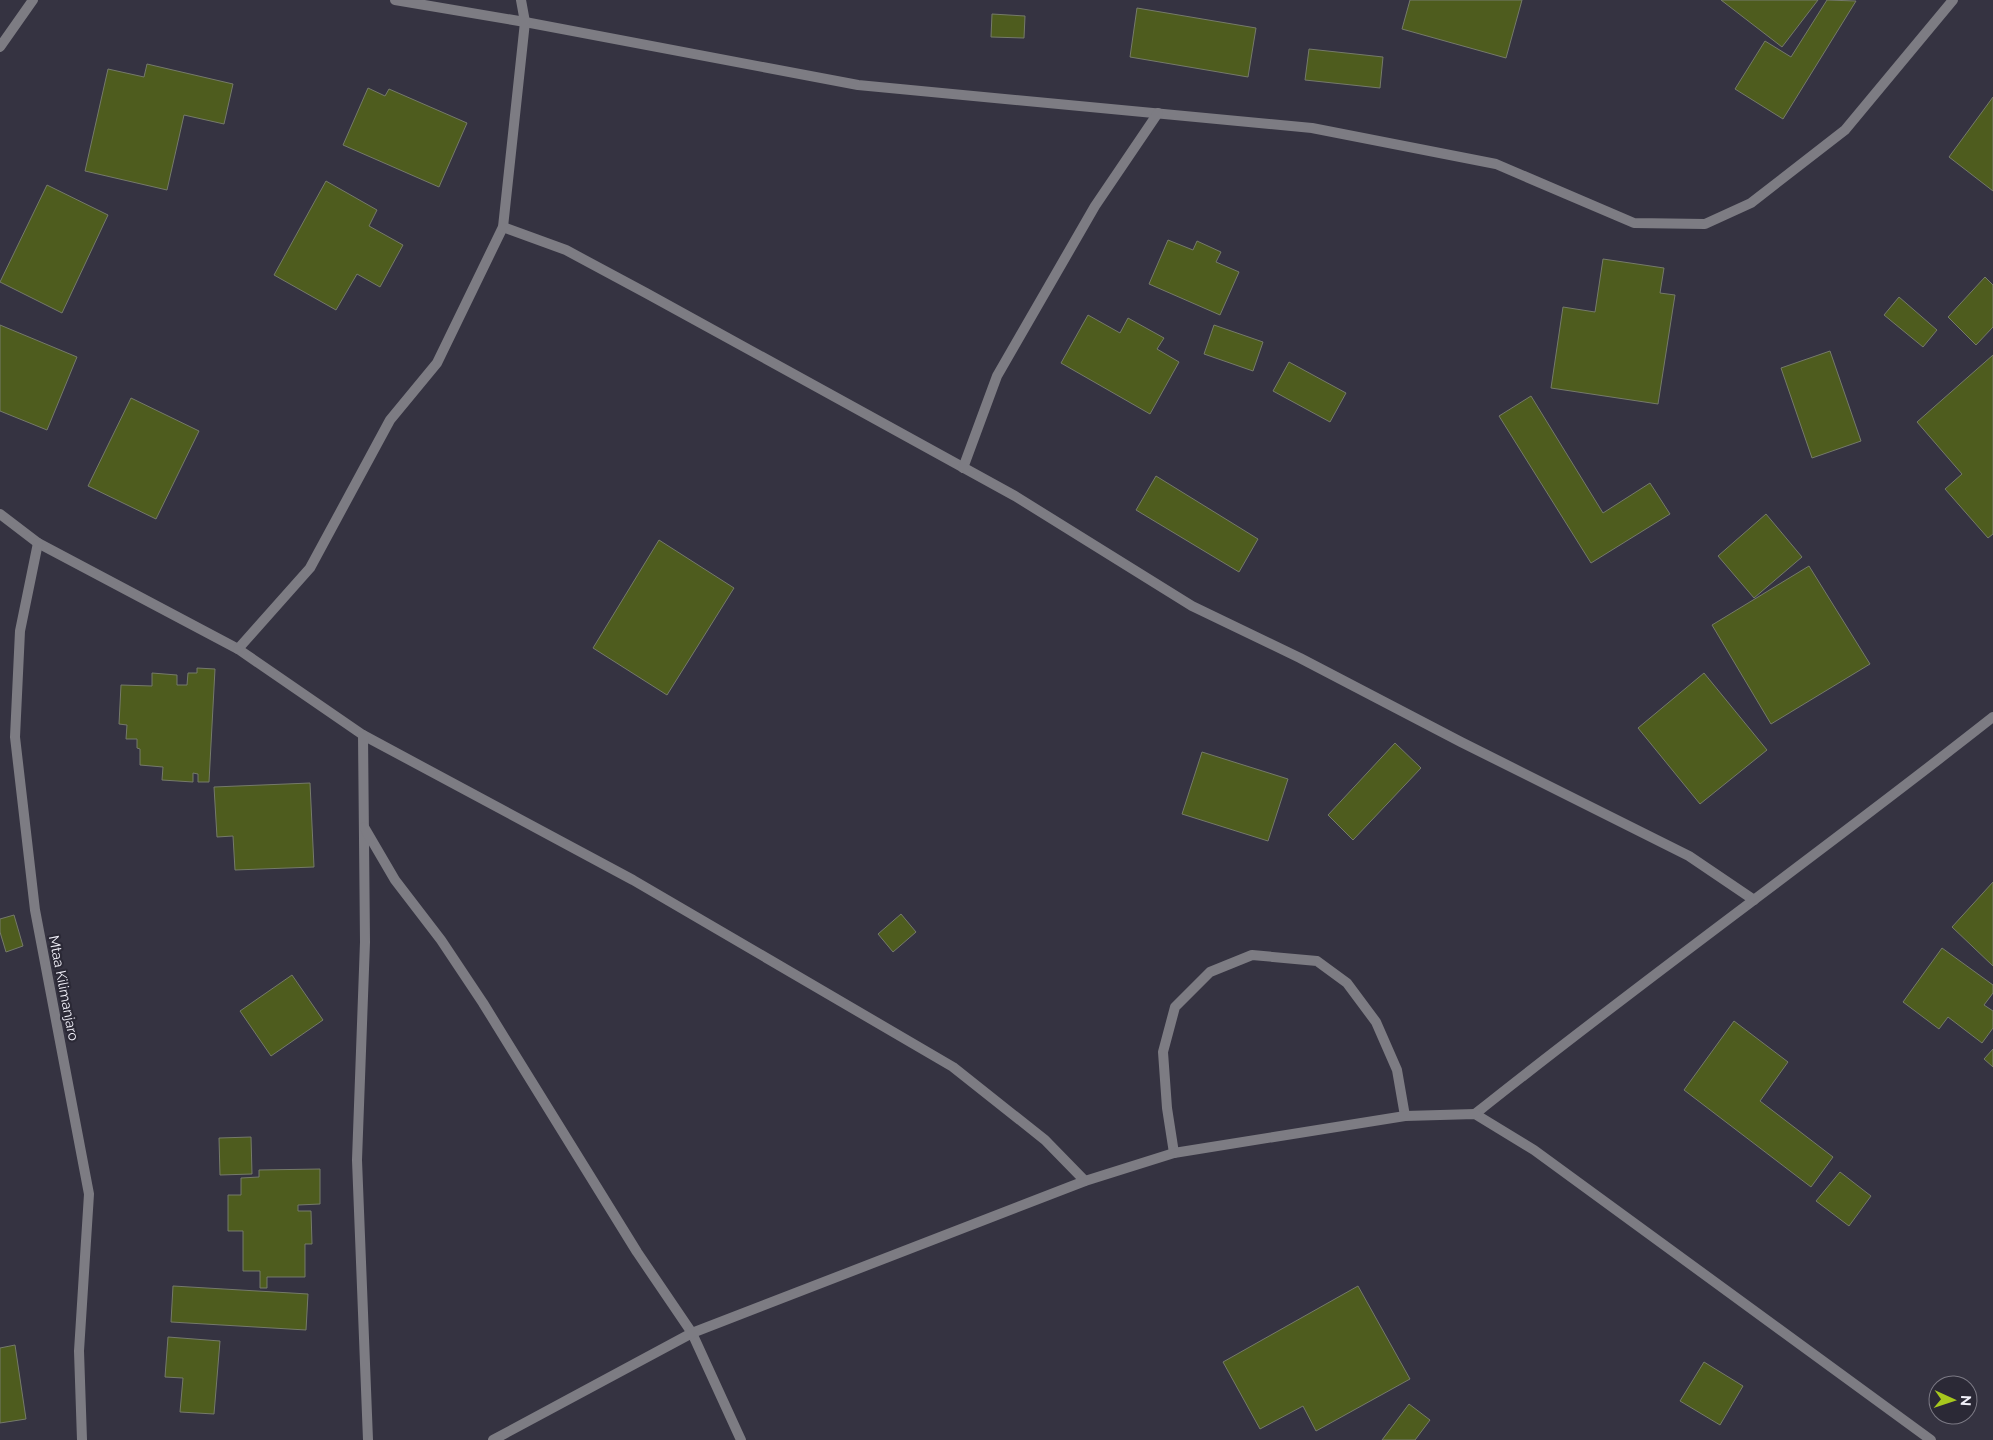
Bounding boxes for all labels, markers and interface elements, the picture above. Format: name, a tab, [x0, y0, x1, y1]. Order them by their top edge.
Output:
street label: Mtaa Kilimanjaro	[46, 934, 82, 1042]
north arrow	[1928, 1375, 1978, 1425]
text: N	[1958, 1395, 1974, 1406]

